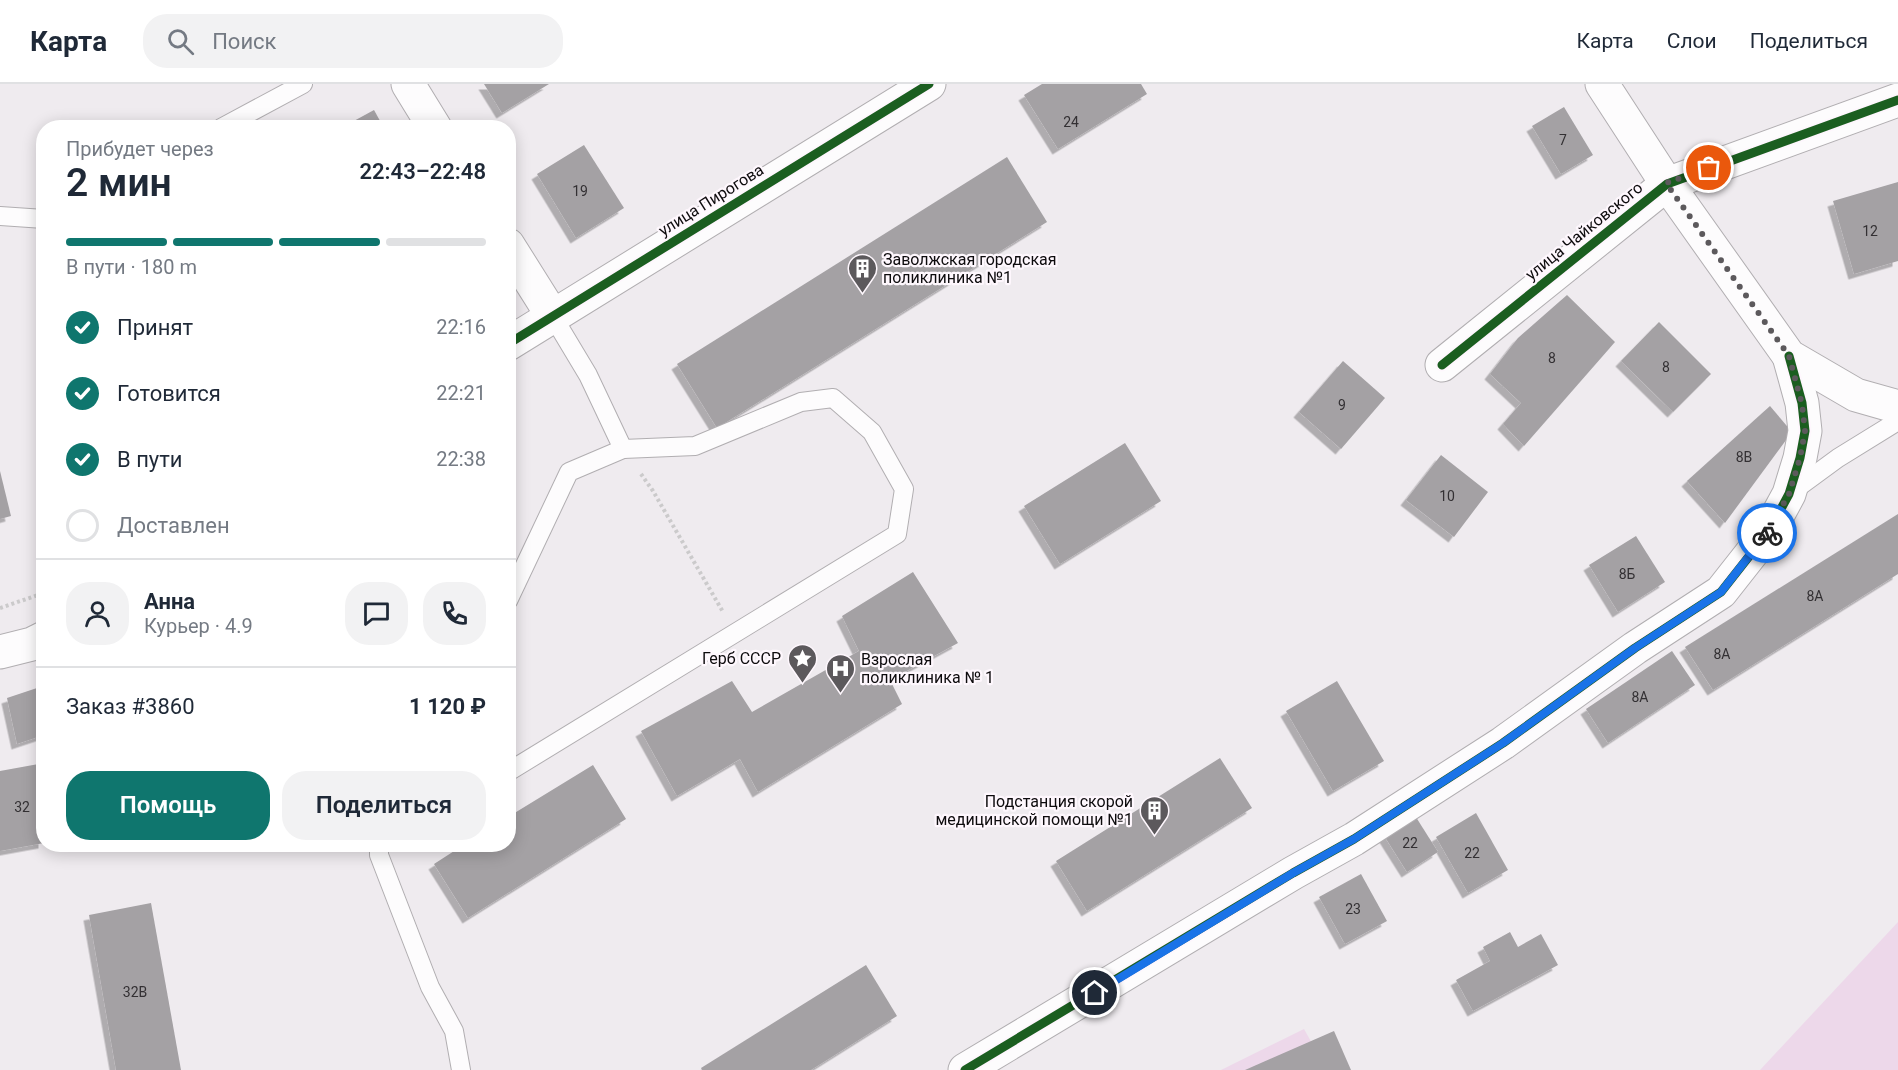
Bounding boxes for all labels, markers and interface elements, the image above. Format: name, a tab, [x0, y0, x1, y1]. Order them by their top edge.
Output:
search box	[143, 14, 563, 68]
text: Карта	[30, 25, 107, 58]
icon: search	[164, 25, 197, 58]
text: Поиск	[212, 29, 277, 54]
text: Карта	[1577, 29, 1634, 53]
text: Слои	[1667, 29, 1717, 53]
text: Поделиться	[1750, 29, 1868, 53]
house number: 24	[1063, 114, 1079, 130]
house number: 7	[1559, 132, 1567, 148]
text: Прибудет через	[66, 137, 214, 161]
pin	[1683, 142, 1734, 193]
icon: bag	[1692, 151, 1725, 184]
text: 22:43–22:48	[359, 159, 486, 184]
text: 2 мин	[66, 160, 172, 206]
street label: улица Пирогова	[655, 160, 767, 240]
street label: улица Чайковского	[1522, 178, 1646, 284]
house number: 19	[572, 183, 588, 199]
house number: 12	[1862, 223, 1878, 239]
place label: Заволжская городская поликлиника №1	[883, 250, 1057, 287]
building icon: Заволжская городская поликлиника №1	[846, 252, 878, 294]
text: В пути · 180 m	[66, 255, 197, 279]
icon: check	[66, 311, 99, 344]
text: Принят	[117, 315, 193, 340]
text: 22:16	[436, 315, 486, 339]
house number: 8	[1548, 350, 1556, 366]
house number: 8	[1662, 359, 1670, 375]
icon: check	[66, 377, 99, 410]
text: Готовится	[117, 381, 221, 406]
text: 22:21	[436, 381, 486, 405]
house number: 9	[1338, 397, 1346, 413]
icon: check	[66, 443, 99, 476]
text: В пути	[117, 447, 183, 472]
text: 22:38	[436, 447, 486, 471]
house number: 8В	[1736, 449, 1752, 465]
house number: 10	[1439, 488, 1455, 504]
courier	[1737, 503, 1797, 563]
text: Доставлен	[117, 513, 230, 538]
icon: bike	[1751, 517, 1784, 550]
house number: 8Б	[1619, 566, 1636, 582]
button: person	[66, 582, 129, 645]
button: chat	[345, 582, 408, 645]
button: phone	[423, 582, 486, 645]
house number: 8А	[1806, 588, 1824, 604]
text: Анна	[144, 589, 195, 614]
text: Курьер · 4.9	[144, 614, 253, 638]
place icon: Герб СССР	[786, 642, 818, 684]
house number: 8А	[1713, 646, 1731, 662]
place label: Герб СССР	[702, 649, 781, 668]
place label: Взрослая поликлиника № 1	[861, 650, 994, 687]
hospital icon: Взрослая поликлиника № 1	[824, 652, 856, 694]
house number: 8А	[1631, 689, 1649, 705]
text: Заказ #3860	[66, 694, 195, 719]
text: 1 120 ₽	[409, 694, 486, 719]
button: Помощь	[66, 771, 270, 840]
button: Поделиться	[282, 771, 486, 840]
place label: Подстанция скорой медицинской помощи №1	[935, 792, 1133, 829]
building icon: Подстанция скорой медицинской помощи №1	[1138, 794, 1170, 836]
house number: 32	[14, 799, 30, 815]
house number: 22	[1402, 835, 1418, 851]
house number: 22	[1464, 845, 1480, 861]
house number: 23	[1345, 901, 1361, 917]
pin	[1069, 967, 1120, 1018]
icon: home	[1078, 976, 1111, 1009]
house number: 32В	[123, 984, 147, 1000]

